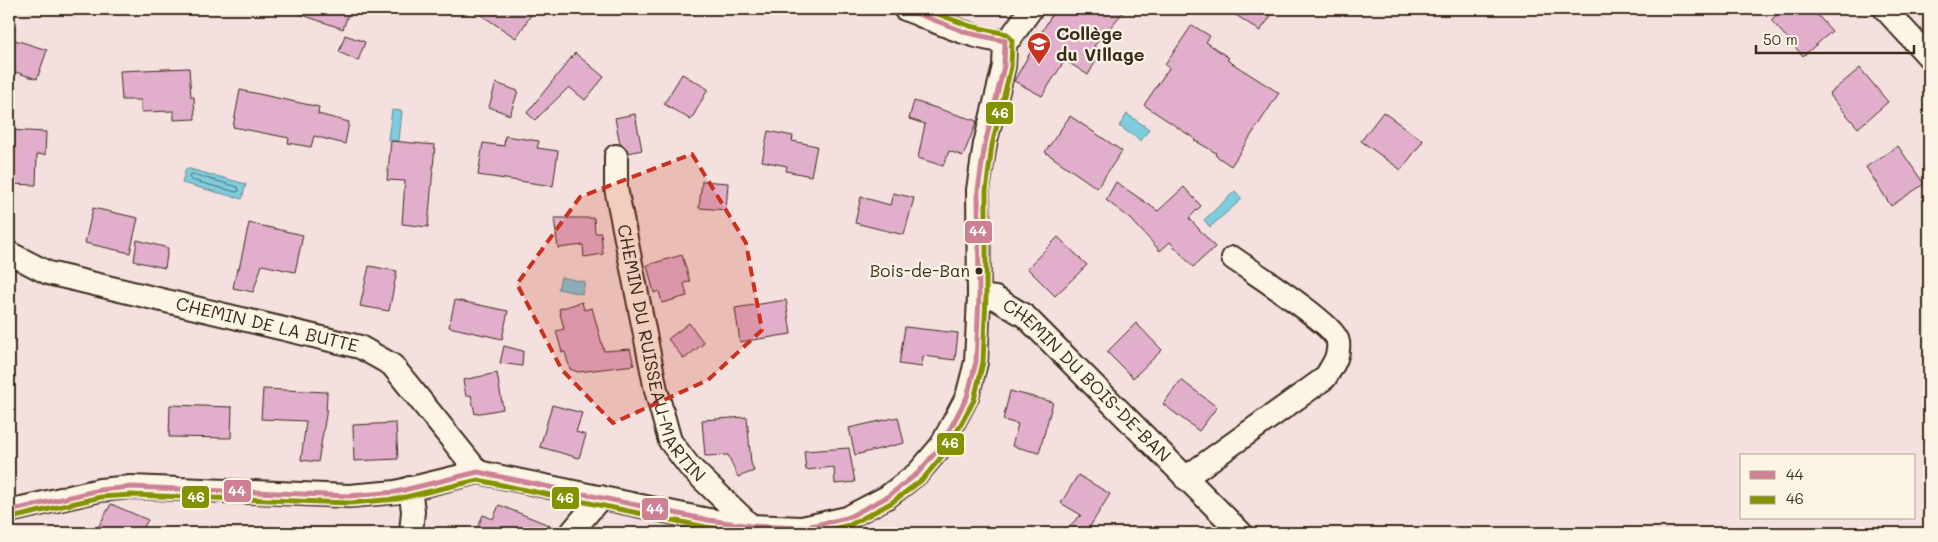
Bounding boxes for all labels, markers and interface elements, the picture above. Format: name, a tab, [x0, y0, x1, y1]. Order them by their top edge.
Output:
place label: Collège du Village	[1056, 21, 1145, 66]
scale bar	[1756, 22, 1913, 54]
text: 50 m	[1763, 29, 1798, 49]
school or university icon: Collège du Village	[1026, 31, 1052, 65]
line badge: 46	[985, 101, 1014, 125]
text: 46	[991, 103, 1009, 122]
line badge: 44	[964, 220, 993, 244]
text: 44	[969, 221, 987, 240]
street label: CHEMIN DU RUISSEAU-MARTIN	[612, 222, 711, 487]
place label: Bois-de-Ban	[870, 259, 970, 281]
marker: Bois-de-Ban	[974, 266, 984, 276]
street label: CHEMIN DE LA BUTTE	[174, 291, 361, 357]
street label: CHEMIN DU BOIS-DE-BAN	[999, 292, 1177, 467]
line badge: 46	[936, 432, 965, 456]
text: 46	[941, 433, 959, 452]
legend	[1740, 454, 1916, 520]
text: 44	[1786, 464, 1804, 484]
line badge: 44	[223, 479, 252, 503]
text: 44	[228, 481, 246, 500]
line badge: 46	[181, 485, 210, 509]
line badge: 46	[551, 486, 580, 510]
text: 46	[187, 487, 205, 506]
text: 46	[556, 488, 574, 507]
text: 46	[1786, 488, 1804, 508]
line badge: 44	[641, 497, 669, 521]
text: 44	[646, 499, 664, 518]

